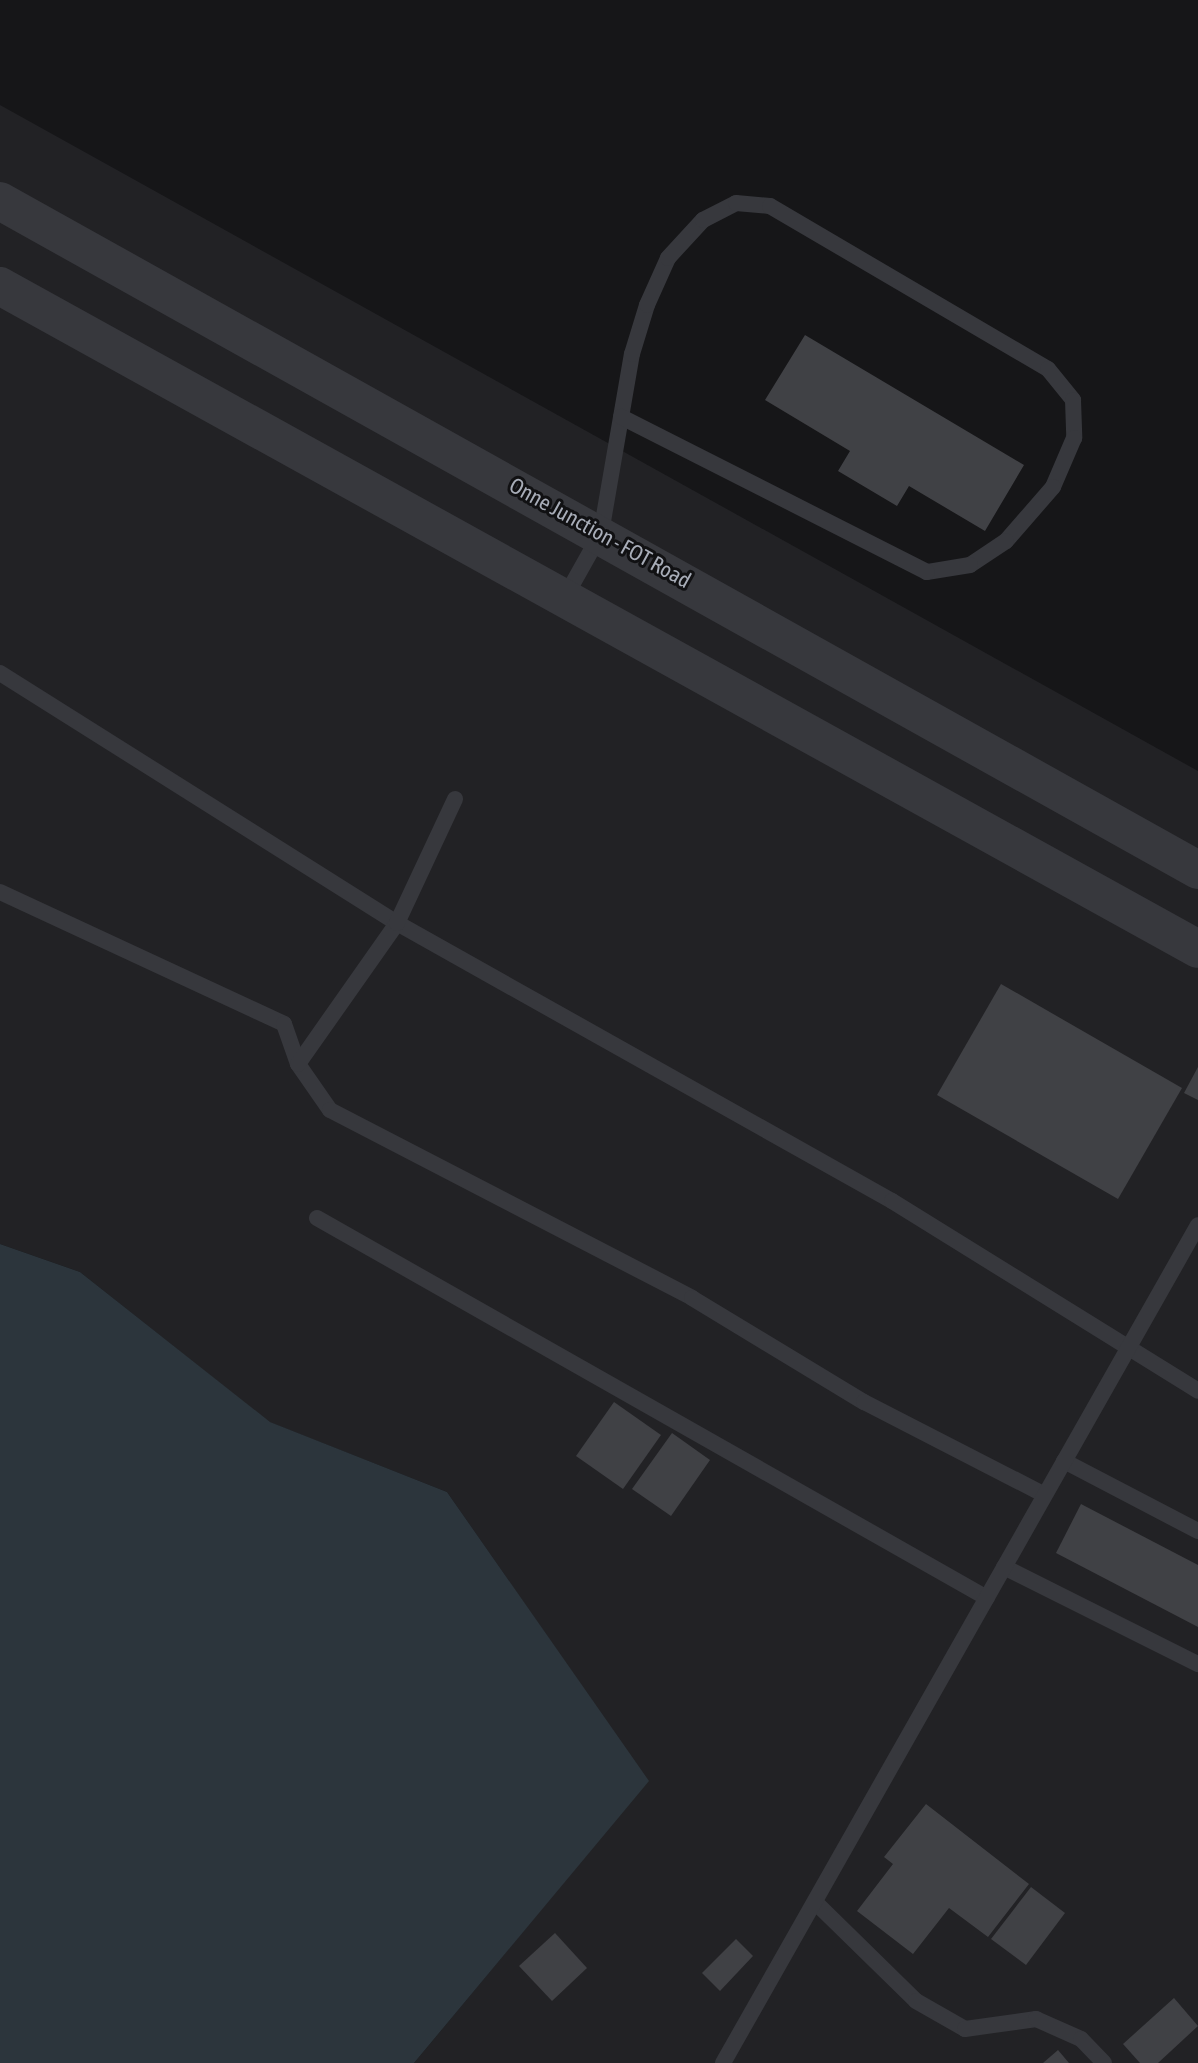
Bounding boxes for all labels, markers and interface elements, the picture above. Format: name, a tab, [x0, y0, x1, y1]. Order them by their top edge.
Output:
street label: Onne Junction - FOT Road	[505, 472, 695, 594]

